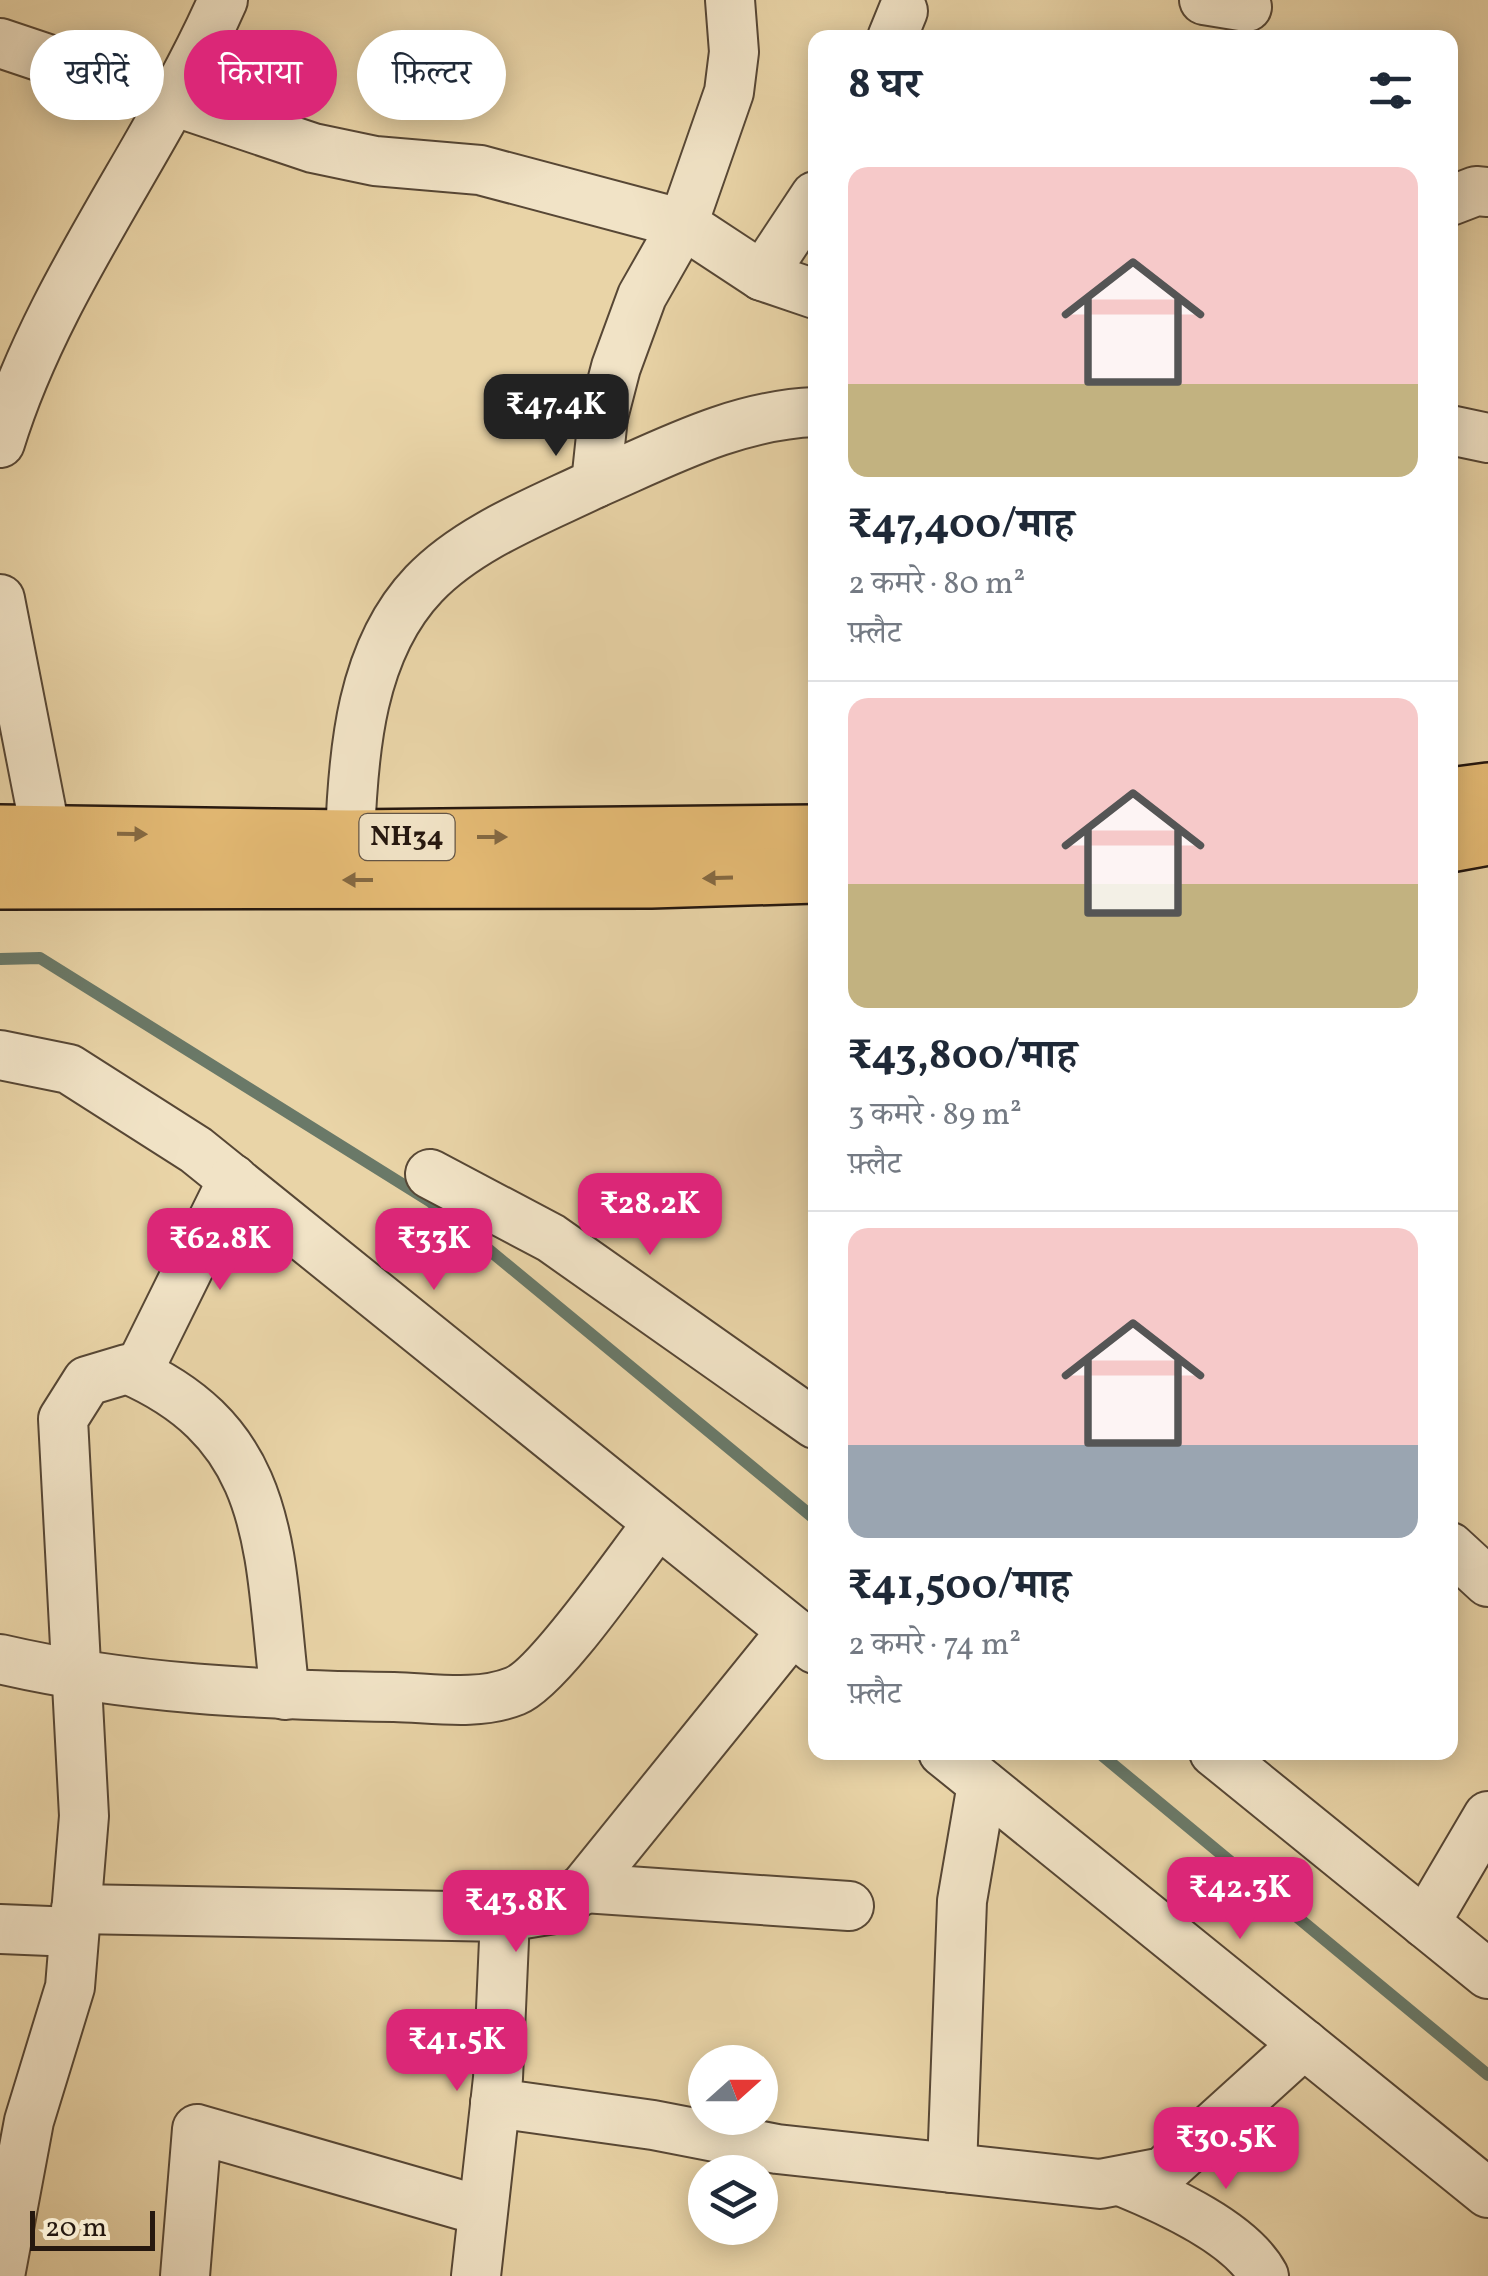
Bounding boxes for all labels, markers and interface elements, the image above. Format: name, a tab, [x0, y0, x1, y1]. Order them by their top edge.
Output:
chip: खरीदें	[30, 30, 164, 120]
chip: किराया	[184, 30, 337, 120]
chip: फ़िल्टर	[357, 30, 506, 120]
text: 8 घर	[848, 57, 921, 116]
icon: filters	[1363, 63, 1418, 118]
icon: home	[1043, 232, 1223, 412]
pin: ₹47.4K	[475, 374, 637, 459]
text: ₹47.4K	[506, 384, 606, 428]
text: ₹47,400/माह	[848, 497, 1074, 556]
text: 2 कमरे · 80 m²	[848, 563, 1025, 607]
text: फ़्लैट	[848, 613, 901, 657]
icon: home	[1043, 763, 1223, 943]
road number: NH34	[360, 814, 454, 860]
one-way arrow	[117, 826, 149, 842]
one-way arrow	[477, 829, 509, 845]
one-way arrow	[701, 870, 733, 886]
one-way arrow	[341, 872, 373, 888]
text: ₹43,800/माह	[848, 1028, 1077, 1087]
text: 3 कमरे · 89 m²	[848, 1094, 1022, 1138]
text: फ़्लैट	[848, 1144, 901, 1188]
pin: ₹28.2K	[569, 1173, 731, 1258]
text: ₹28.2K	[600, 1183, 700, 1227]
pin: ₹62.8K	[139, 1208, 301, 1293]
pin: ₹33K	[375, 1208, 493, 1293]
text: ₹62.8K	[169, 1218, 271, 1262]
text: ₹33K	[397, 1218, 471, 1262]
icon: home	[1043, 1293, 1223, 1473]
text: ₹41,500/माह	[848, 1558, 1070, 1617]
text: 2 कमरे · 74 m²	[848, 1624, 1021, 1668]
text: फ़्लैट	[848, 1674, 901, 1718]
pin: ₹42.3K	[1159, 1857, 1321, 1942]
text: ₹42.3K	[1189, 1867, 1291, 1911]
pin: ₹43.8K	[435, 1870, 597, 1955]
text: ₹43.8K	[465, 1880, 567, 1924]
pin: ₹41.5K	[376, 2009, 538, 2094]
text: ₹41.5K	[408, 2019, 506, 2063]
north arrow	[688, 2045, 778, 2135]
map controls	[688, 2045, 778, 2245]
pin: ₹30.5K	[1145, 2107, 1307, 2192]
text: ₹30.5K	[1176, 2117, 1276, 2161]
button: layers	[688, 2155, 778, 2245]
scale bar	[30, 2206, 155, 2250]
text: 20 m	[45, 2209, 107, 2248]

